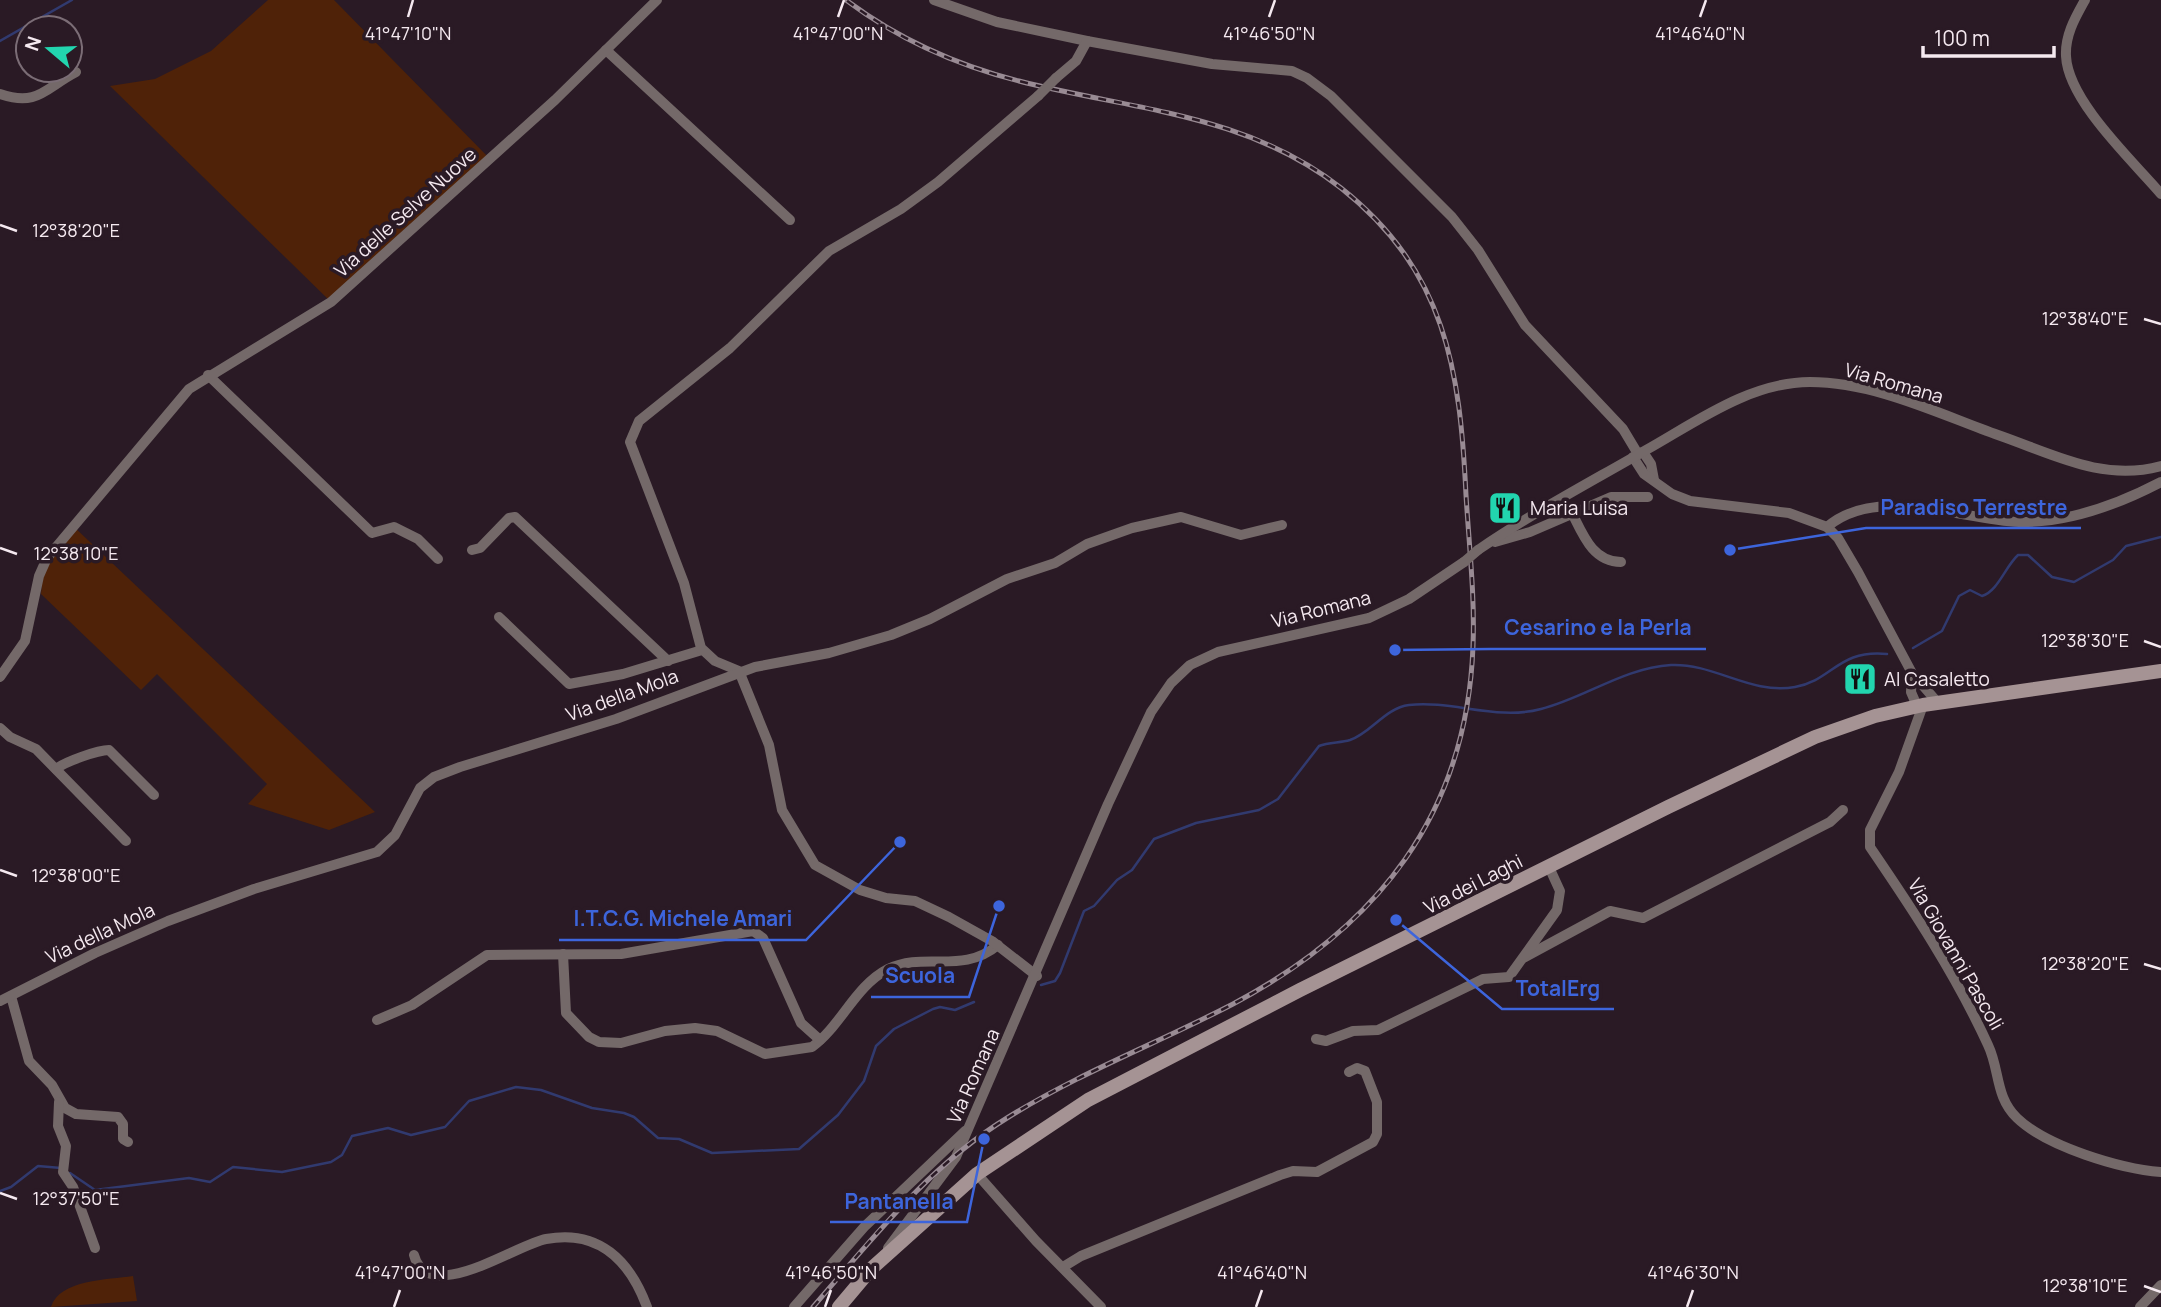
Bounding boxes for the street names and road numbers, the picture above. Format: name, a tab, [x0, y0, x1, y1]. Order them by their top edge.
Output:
street label: Via delle Selve Nuove	[328, 141, 482, 283]
street label: Via Romana	[1842, 356, 1946, 410]
street label: Via Romana	[1269, 584, 1373, 634]
street label: Via della Mola	[562, 663, 682, 727]
street label: Via dei Laghi	[1419, 848, 1527, 920]
street label: Via Giovanni Pascoli	[1902, 873, 2010, 1035]
street label: Via della Mola	[41, 896, 159, 970]
street label: Via Romana	[940, 1024, 1006, 1128]

